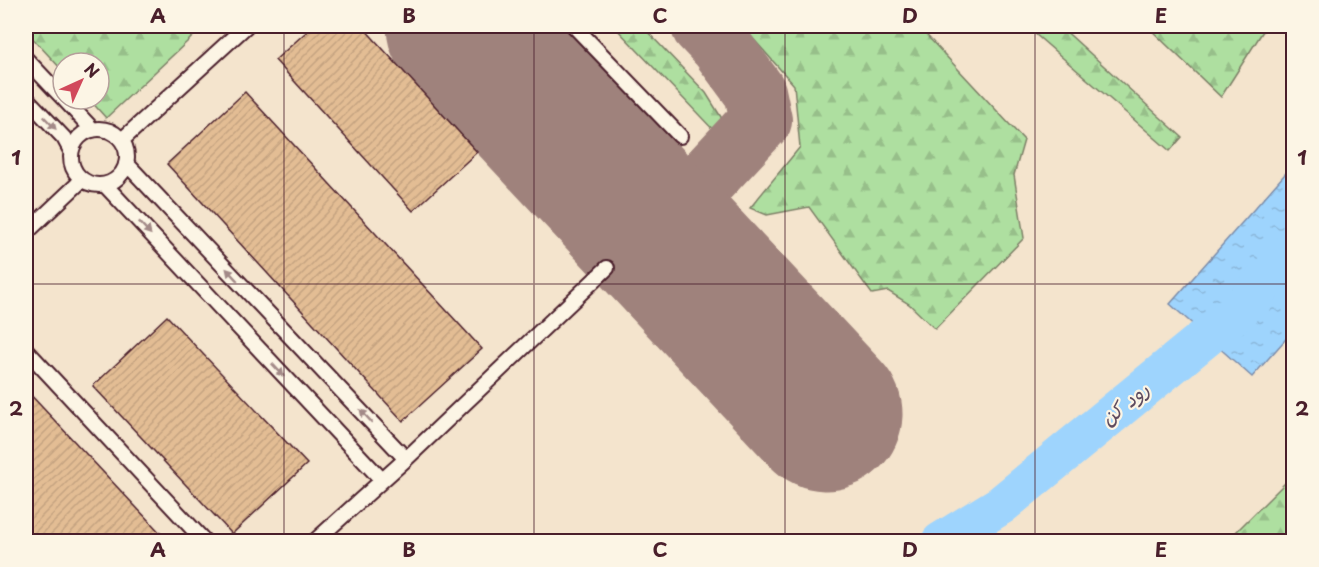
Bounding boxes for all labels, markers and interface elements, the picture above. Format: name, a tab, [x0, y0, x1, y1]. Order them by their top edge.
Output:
text: A	[150, 0, 166, 30]
text: B	[402, 0, 416, 30]
text: C	[652, 0, 668, 30]
text: D	[902, 0, 918, 30]
text: E	[1155, 0, 1167, 30]
north arrow	[51, 51, 111, 111]
text: N	[79, 57, 105, 83]
one-way arrow	[43, 115, 57, 130]
text: 1	[11, 142, 21, 172]
text: 1	[1297, 142, 1307, 172]
one-way arrow	[138, 220, 152, 235]
one-way arrow	[225, 268, 239, 282]
one-way arrow	[271, 362, 285, 376]
water label: رود کن	[1094, 374, 1155, 432]
text: 2	[9, 393, 23, 423]
text: 2	[1295, 393, 1309, 423]
one-way arrow	[359, 410, 373, 424]
text: A	[150, 534, 166, 564]
text: B	[402, 534, 416, 564]
text: C	[652, 534, 668, 564]
text: D	[902, 534, 918, 564]
text: E	[1155, 534, 1167, 564]

